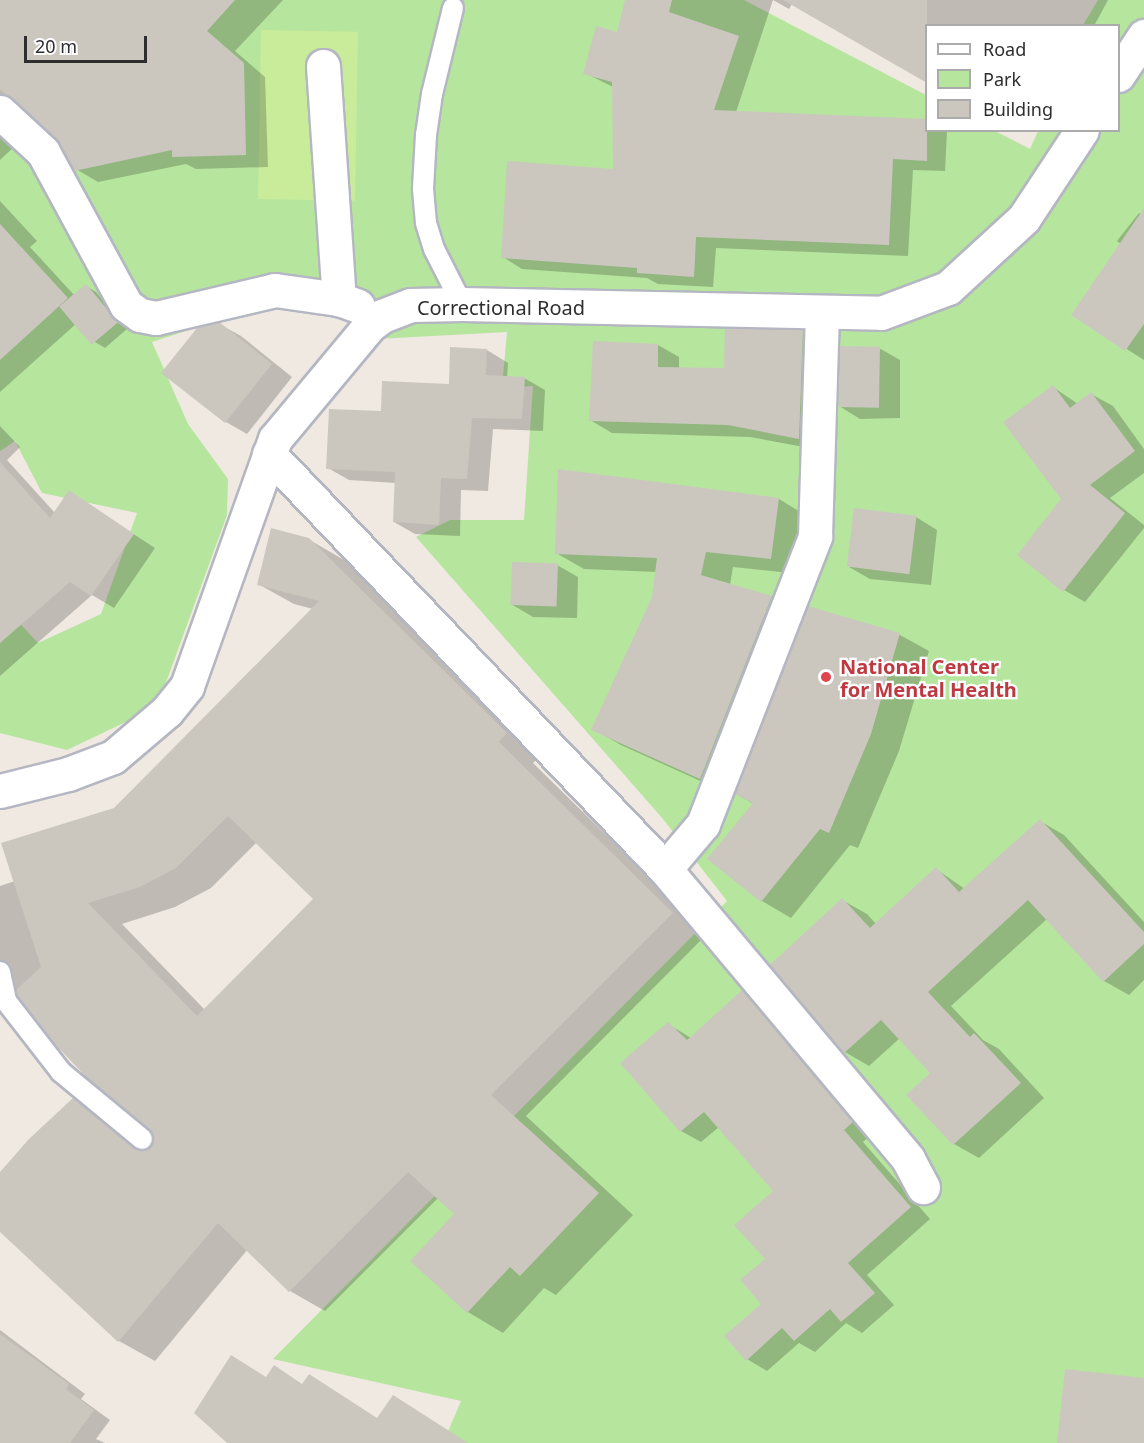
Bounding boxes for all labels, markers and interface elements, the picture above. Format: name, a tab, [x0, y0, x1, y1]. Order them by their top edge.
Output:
scale bar	[27, 24, 150, 62]
legend	[925, 24, 1120, 132]
text: 20 m	[35, 34, 77, 58]
text: Road	[983, 37, 1026, 61]
text: Park	[983, 67, 1021, 91]
text: Building	[983, 97, 1053, 121]
street label: Correctional Road	[417, 295, 585, 319]
place label: National Center for Mental Health	[840, 654, 1017, 701]
marker: National Center for Mental Health	[817, 668, 835, 686]

